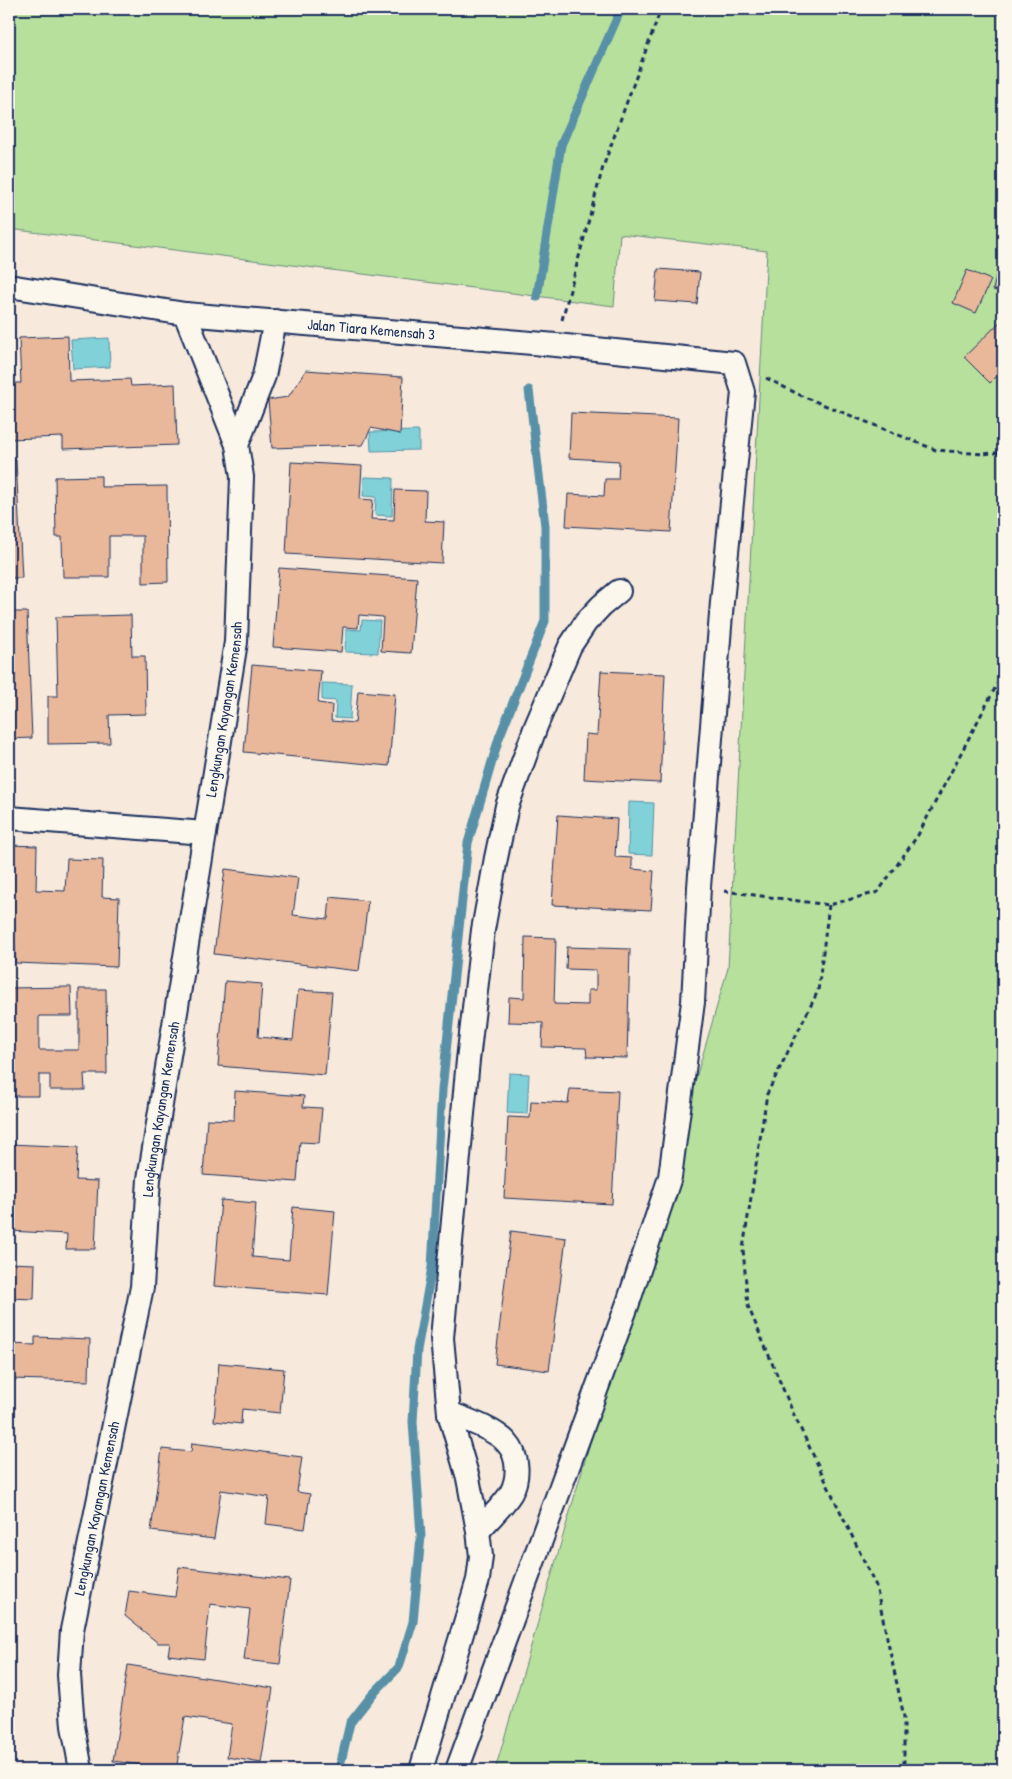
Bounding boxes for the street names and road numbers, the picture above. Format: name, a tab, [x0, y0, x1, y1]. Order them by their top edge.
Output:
street label: Jalan Tiara Kemensah 3	[307, 313, 436, 345]
street label: Lengkungan Kayangan Kemensah	[200, 621, 247, 798]
street label: Lengkungan Kayangan Kemensah	[137, 1020, 184, 1198]
street label: Lengkungan Kayangan Kemensah	[68, 1419, 124, 1597]

